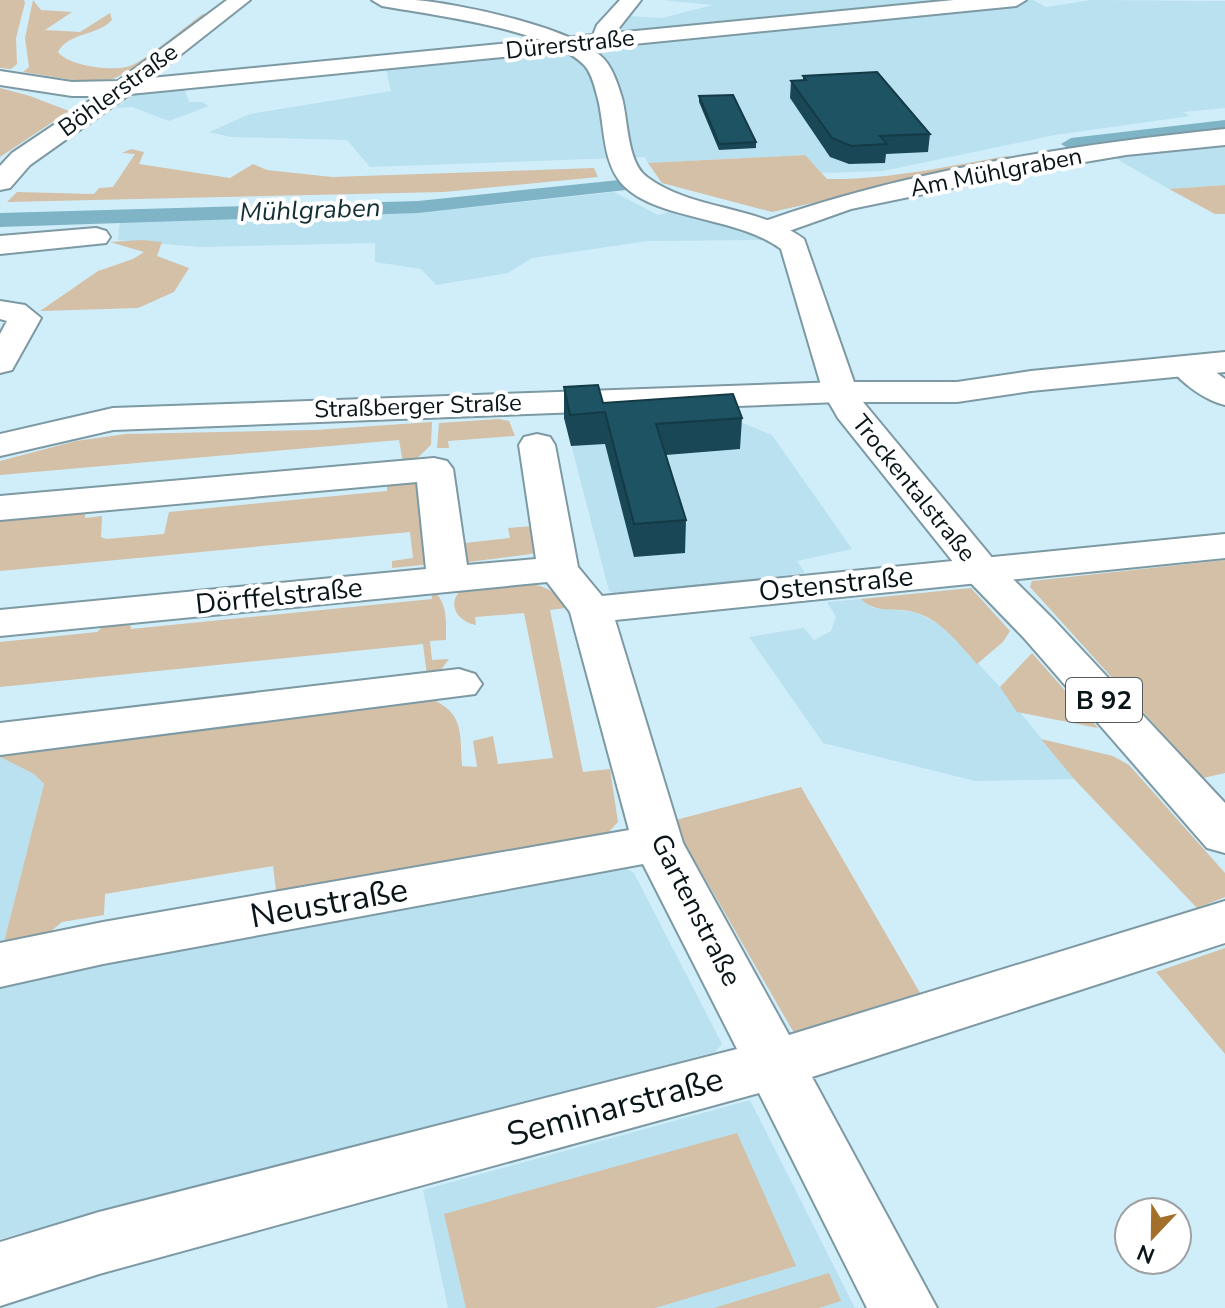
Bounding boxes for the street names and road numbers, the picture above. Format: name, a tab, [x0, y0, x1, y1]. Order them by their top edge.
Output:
street label: Dürerstraße	[504, 21, 636, 67]
street label: Böhlerstraße	[52, 36, 184, 144]
street label: Am Mühlgraben	[907, 140, 1085, 204]
street label: Straßberger Straße	[314, 386, 522, 426]
street label: Trockentalstraße	[845, 408, 983, 568]
street label: Ostenstraße	[757, 557, 915, 611]
street label: Dörffelstraße	[194, 568, 364, 624]
road number: B 92	[1066, 678, 1142, 722]
street label: Gartenstraße	[641, 827, 751, 993]
street label: Neustraße	[246, 867, 412, 939]
street label: Seminarstraße	[502, 1056, 728, 1158]

